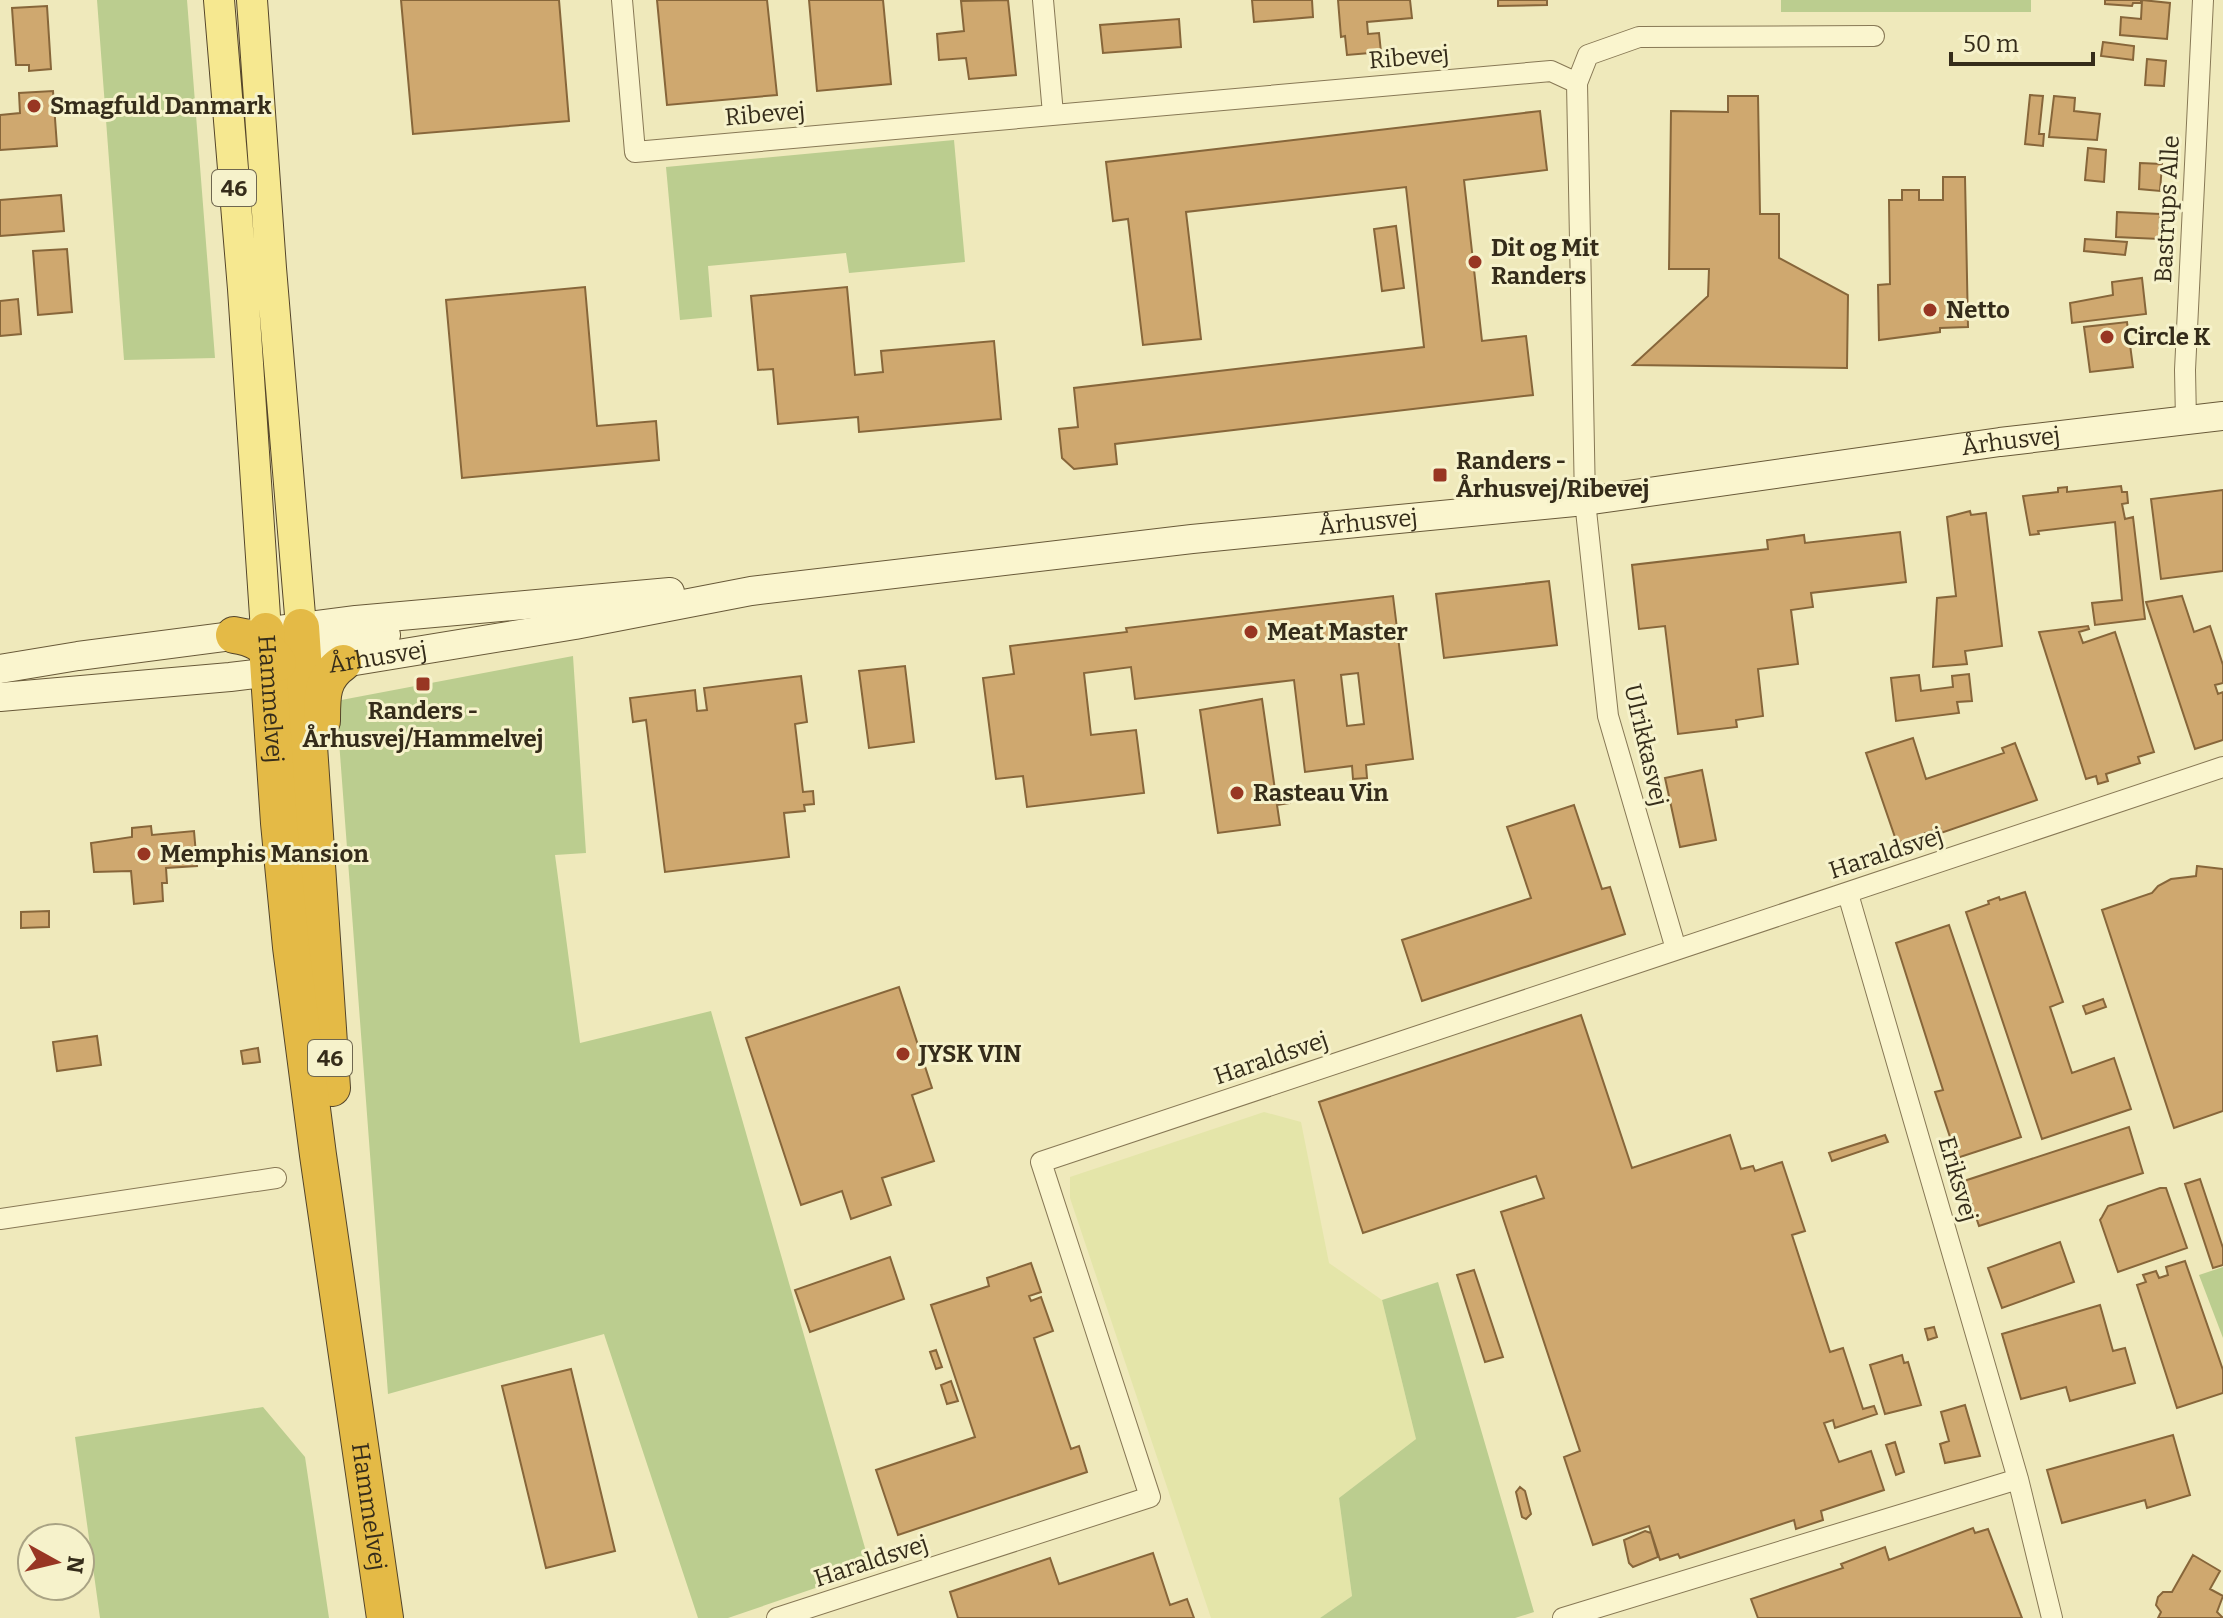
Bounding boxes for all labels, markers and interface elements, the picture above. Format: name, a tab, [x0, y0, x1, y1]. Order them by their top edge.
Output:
scale bar	[1951, 16, 2093, 66]
text: 50 m	[1963, 30, 2019, 58]
street label: Ribevej	[1368, 40, 1450, 74]
place label: Smagfuld Danmark	[50, 92, 272, 120]
marker: Smagfuld Danmark	[25, 97, 43, 115]
street label: Ribevej	[724, 97, 806, 131]
street label: Bastrups Alle	[2149, 134, 2185, 284]
road number: 46	[212, 170, 256, 206]
place label: Dit og Mit Randers	[1491, 234, 1600, 290]
marker: Dit og Mit Randers	[1466, 253, 1484, 271]
place label: Netto	[1946, 296, 2010, 324]
marker: Netto	[1921, 301, 1939, 319]
place label: Circle K	[2123, 323, 2211, 351]
marker: Circle K	[2098, 328, 2116, 346]
street label: Århusvej	[1960, 421, 2062, 461]
place label: Randers - Århusvej/Ribevej	[1456, 447, 1650, 503]
marker: Randers - Århusvej/Ribevej	[1431, 466, 1449, 484]
street label: Århusvej	[1317, 503, 1419, 541]
place label: Meat Master	[1267, 618, 1408, 646]
marker: Meat Master	[1242, 623, 1260, 641]
street label: Hammelvej	[252, 634, 289, 764]
street label: Århusvej	[327, 635, 429, 679]
marker: Randers - Århusvej/Hammelvej	[414, 675, 432, 693]
street label: Ulrikkasvej	[1618, 681, 1674, 809]
place label: Randers - Århusvej/Hammelvej	[302, 697, 544, 753]
place label: Rasteau Vin	[1253, 779, 1389, 807]
marker: Rasteau Vin	[1228, 784, 1246, 802]
street label: Haraldsvej	[1825, 821, 1947, 885]
place label: Memphis Mansion	[160, 840, 369, 868]
marker: Memphis Mansion	[135, 845, 153, 863]
street label: Haraldsvej	[1210, 1025, 1332, 1091]
road number: 46	[308, 1040, 352, 1076]
place label: JYSK VIN	[917, 1040, 1022, 1068]
marker: JYSK VIN	[894, 1045, 912, 1063]
street label: Eriksvej	[1932, 1133, 1984, 1225]
street label: Hammelvej	[346, 1441, 392, 1572]
north arrow	[16, 1522, 96, 1602]
street label: Haraldsvej	[810, 1529, 932, 1593]
text: N	[61, 1554, 90, 1575]

